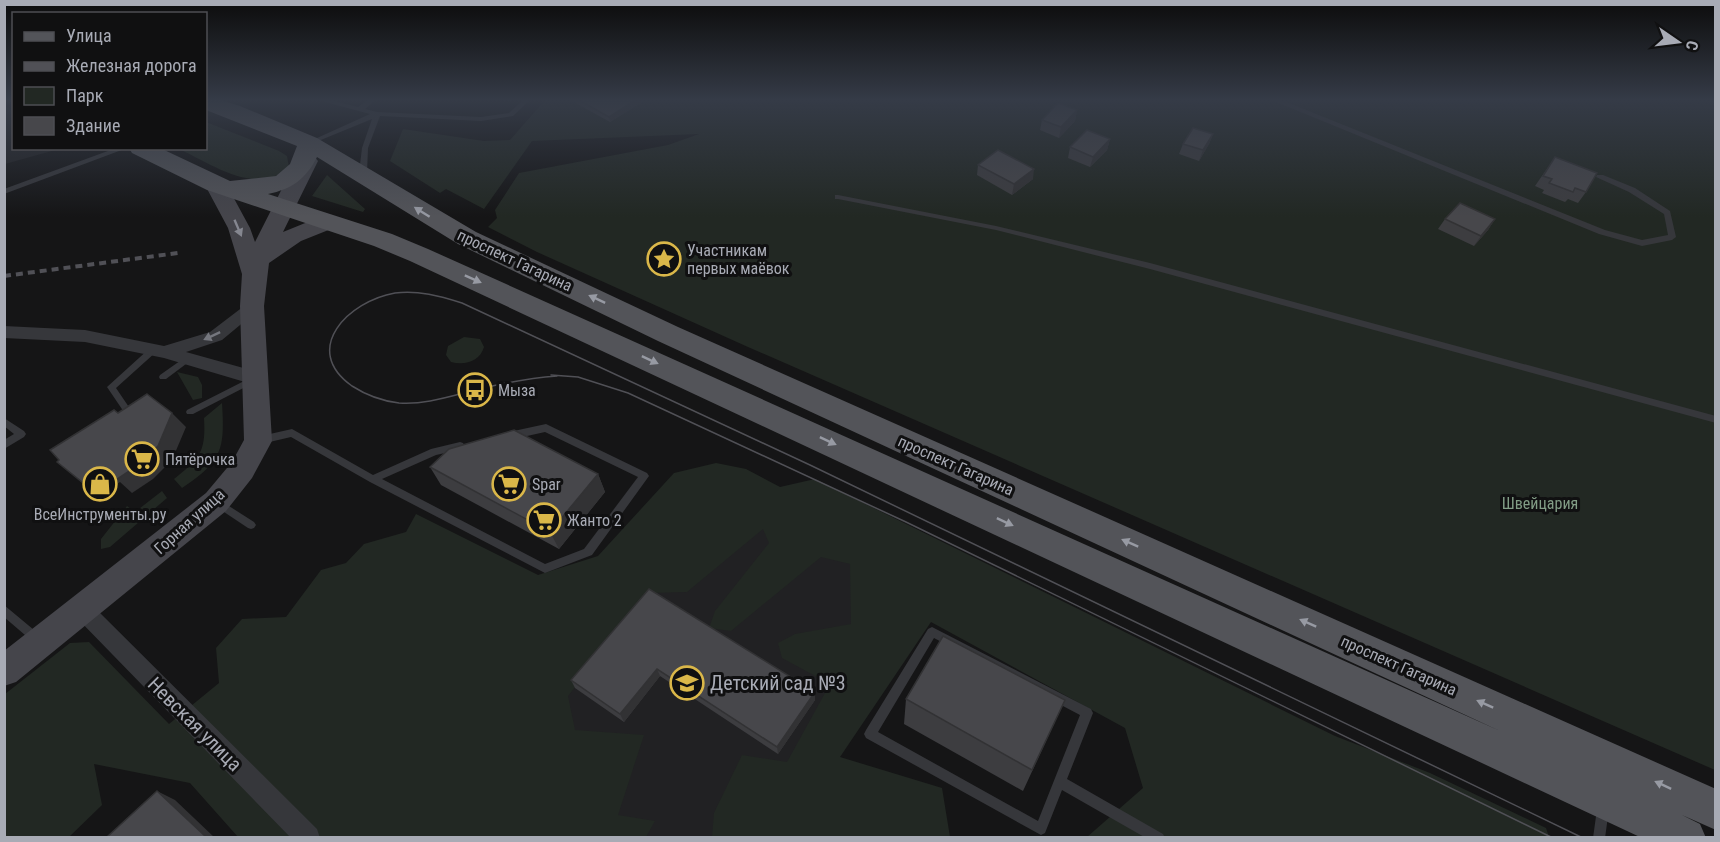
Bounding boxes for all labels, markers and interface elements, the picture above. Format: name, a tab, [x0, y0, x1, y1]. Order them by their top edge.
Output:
legend	[12, 12, 207, 150]
north arrow	[1648, 12, 1708, 72]
text: Улица	[66, 25, 112, 46]
text: С	[1682, 39, 1702, 52]
text: Железная дорога	[66, 55, 197, 76]
text: Парк	[66, 85, 104, 106]
text: Здание	[66, 115, 120, 136]
one-way arrow	[414, 207, 430, 218]
one-way arrow	[233, 219, 243, 237]
street label: проспект Гагарина	[454, 226, 575, 295]
place icon: Участникам первых маёвок	[646, 241, 682, 277]
place label: Участникам первых маёвок	[687, 241, 790, 278]
one-way arrow	[464, 275, 481, 284]
one-way arrow	[588, 294, 605, 303]
one-way arrow	[203, 331, 221, 341]
one-way arrow	[642, 355, 659, 364]
bus stop icon: Мыза	[457, 372, 493, 408]
place label: Мыза	[498, 381, 536, 400]
street label: проспект Гагарина	[895, 431, 1017, 499]
one-way arrow	[819, 436, 837, 446]
supermarket icon: Пятёрочка	[124, 441, 160, 477]
place label: Пятёрочка	[165, 450, 235, 469]
shop icon: ВсеИнструменты.ру	[82, 466, 118, 502]
supermarket icon: Spar	[491, 466, 527, 502]
place label: Spar	[532, 475, 561, 494]
street label: Горная улица	[150, 485, 228, 558]
park label: Швейцария	[1502, 494, 1578, 513]
supermarket icon: Жанто 2	[526, 502, 562, 538]
place label: ВсеИнструменты.ру	[34, 505, 167, 524]
place label: Жанто 2	[567, 511, 622, 530]
one-way arrow	[996, 518, 1013, 527]
one-way arrow	[1121, 538, 1139, 547]
one-way arrow	[1299, 619, 1316, 628]
street label: проспект Гагарина	[1338, 631, 1460, 699]
school or university icon: Детский сад №3	[669, 665, 705, 701]
place label: Детский сад №3	[710, 671, 846, 695]
street label: Невская улица	[143, 672, 247, 776]
one-way arrow	[1477, 699, 1494, 708]
one-way arrow	[1654, 780, 1671, 789]

